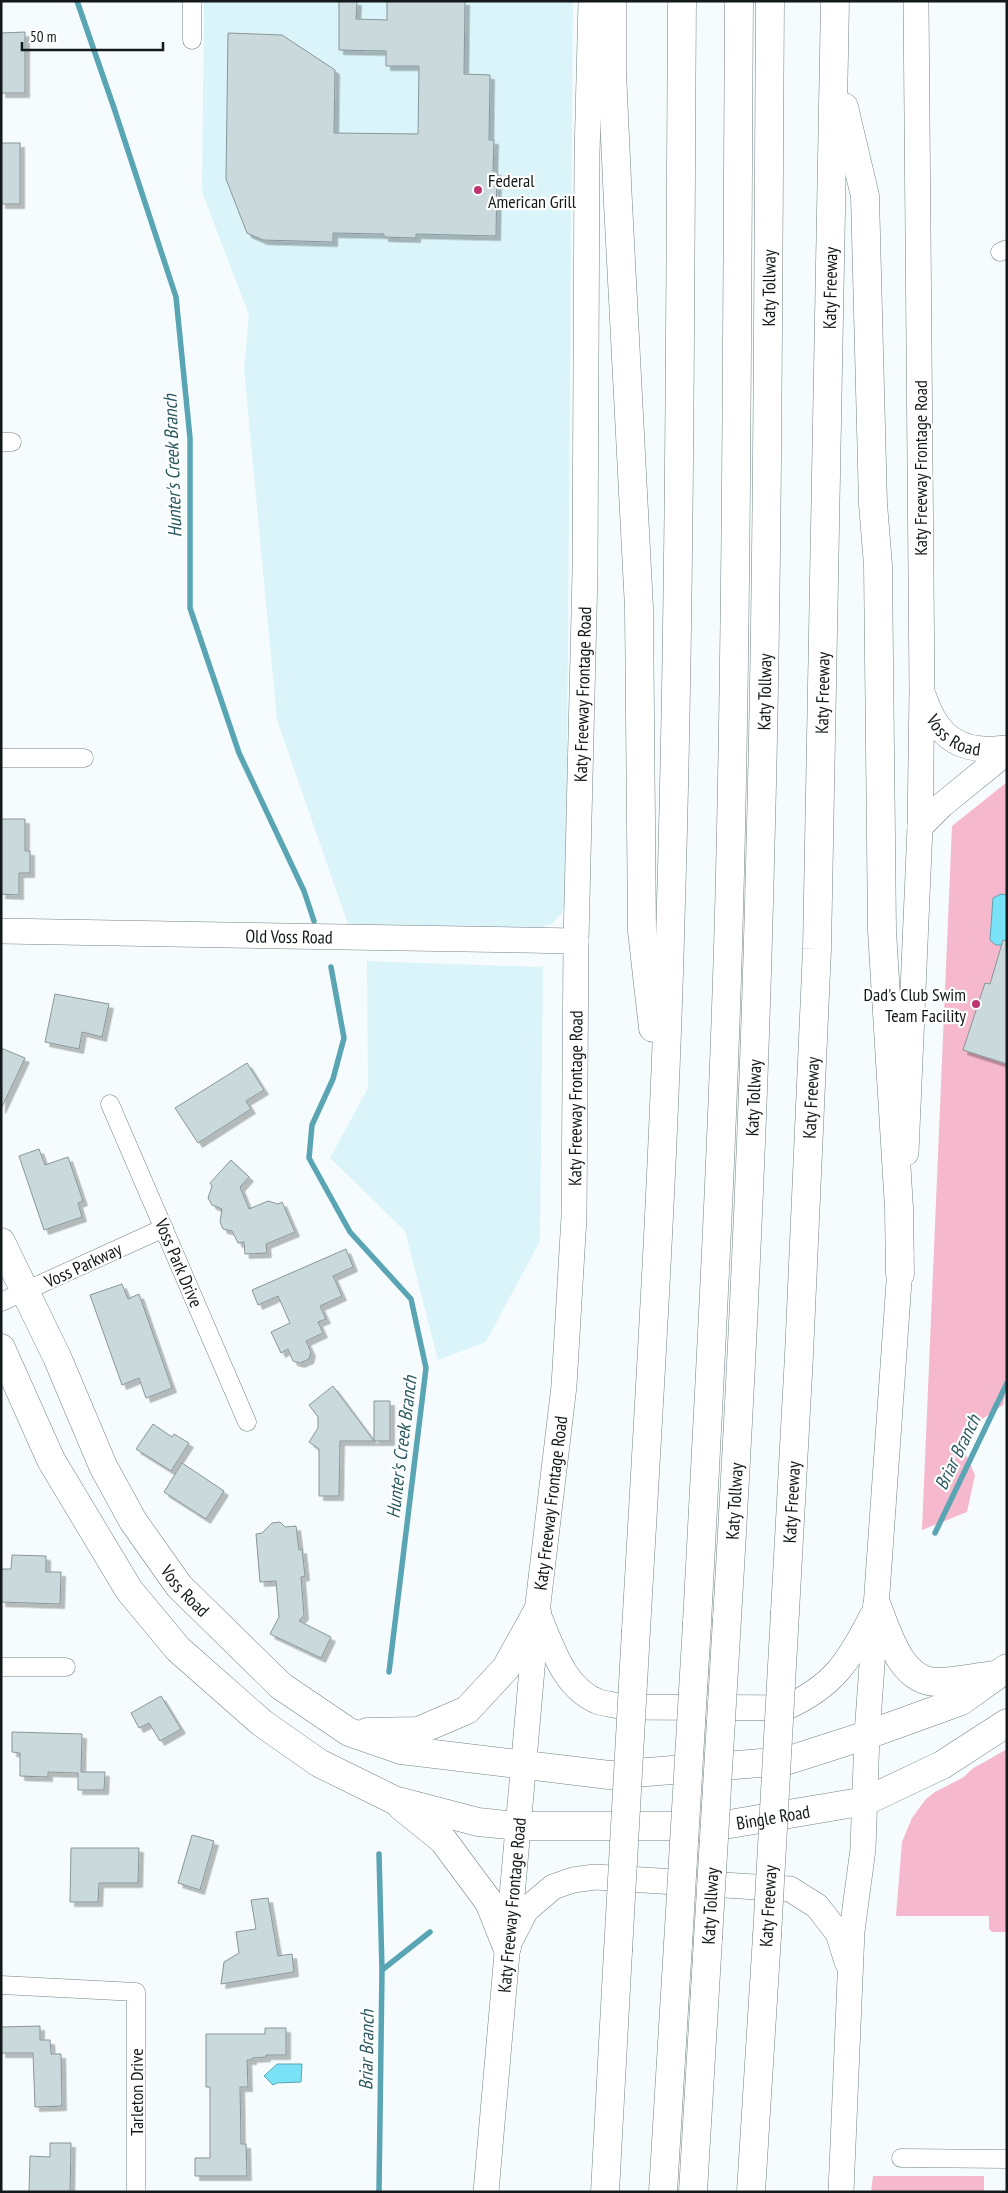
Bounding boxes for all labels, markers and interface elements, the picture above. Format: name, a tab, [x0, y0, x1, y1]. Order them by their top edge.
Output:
scale bar	[22, 20, 164, 52]
text: 50 m	[30, 27, 56, 46]
place label: Federal American Grill	[488, 169, 577, 213]
marker: Federal American Grill	[472, 184, 484, 196]
street label: Katy Freeway	[817, 246, 842, 329]
street label: Katy Tollway	[757, 249, 780, 327]
street label: Katy Freeway Frontage Road	[909, 380, 932, 556]
water label: Hunter's Creek Branch	[157, 392, 186, 538]
street label: Katy Freeway Frontage Road	[568, 606, 596, 782]
street label: Katy Freeway	[810, 651, 834, 734]
street label: Katy Tollway	[752, 653, 776, 731]
street label: Voss Road	[921, 709, 982, 760]
street label: Old Voss Road	[245, 924, 333, 948]
place label: Dad's Club Swim Team Facility	[864, 983, 966, 1027]
marker: Dad's Club Swim Team Facility	[970, 998, 982, 1010]
street label: Katy Freeway Frontage Road	[563, 1010, 587, 1186]
street label: Katy Freeway	[797, 1056, 824, 1139]
street label: Katy Tollway	[740, 1058, 766, 1137]
street label: Voss Park Drive	[150, 1214, 208, 1311]
street label: Voss Parkway	[40, 1237, 125, 1293]
water label: Hunter's Creek Branch	[380, 1373, 422, 1520]
water label: Briar Branch	[929, 1409, 986, 1493]
street label: Katy Freeway Frontage Road	[528, 1415, 572, 1592]
street label: Katy Freeway	[777, 1460, 805, 1544]
street label: Katy Tollway	[720, 1462, 747, 1540]
street label: Voss Road	[155, 1559, 215, 1621]
street label: Bingle Road	[734, 1799, 812, 1834]
street label: Katy Freeway Frontage Road	[492, 1817, 530, 1994]
street label: Katy Freeway	[754, 1864, 782, 1948]
street label: Katy Tollway	[696, 1867, 724, 1945]
water label: Briar Branch	[353, 2008, 379, 2090]
street label: Tarleton Drive	[125, 2048, 148, 2136]

